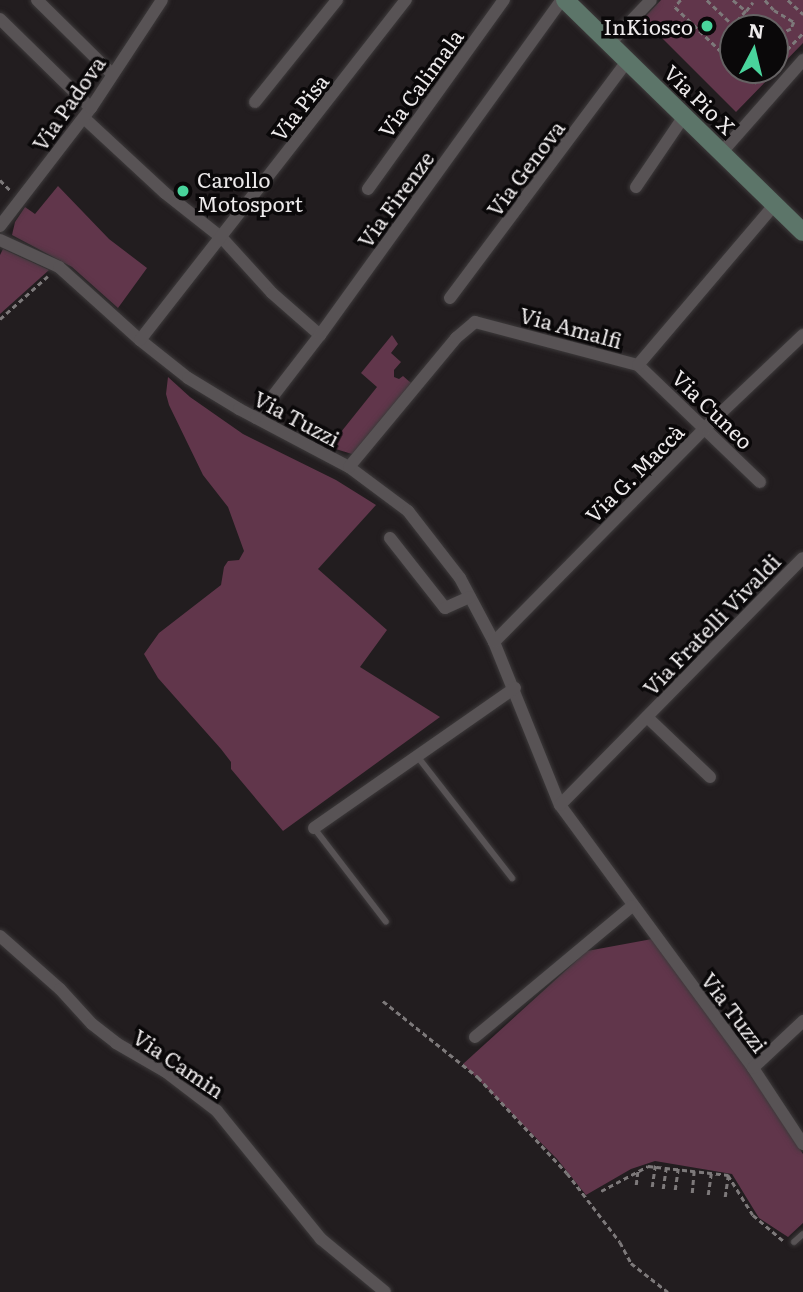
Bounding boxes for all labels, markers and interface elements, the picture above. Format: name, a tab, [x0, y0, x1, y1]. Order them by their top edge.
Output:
place label: InKiosco	[604, 13, 693, 39]
north arrow	[719, 14, 789, 84]
text: N	[747, 15, 766, 45]
marker: InKiosco	[699, 18, 715, 34]
street label: Via Calimala	[372, 24, 468, 142]
street label: Via Padova	[26, 51, 110, 155]
street label: Via Pio X	[659, 59, 741, 139]
street label: Via Pisa	[265, 68, 333, 146]
street label: Via Genova	[481, 115, 569, 221]
street label: Via Firenze	[352, 146, 438, 252]
place label: Carollo Motosport	[197, 166, 303, 216]
marker: Carollo Motosport	[175, 183, 191, 199]
street label: Via Amalfi	[517, 301, 625, 353]
street label: Via Cuneo	[667, 364, 759, 454]
street label: Via Tuzzi	[250, 385, 344, 451]
street label: Via G. Maccà	[580, 419, 688, 527]
street label: Via Fratelli Vivaldi	[637, 548, 785, 700]
street label: Via Tuzzi	[697, 967, 773, 1057]
street label: Via Camin	[129, 1023, 229, 1103]

